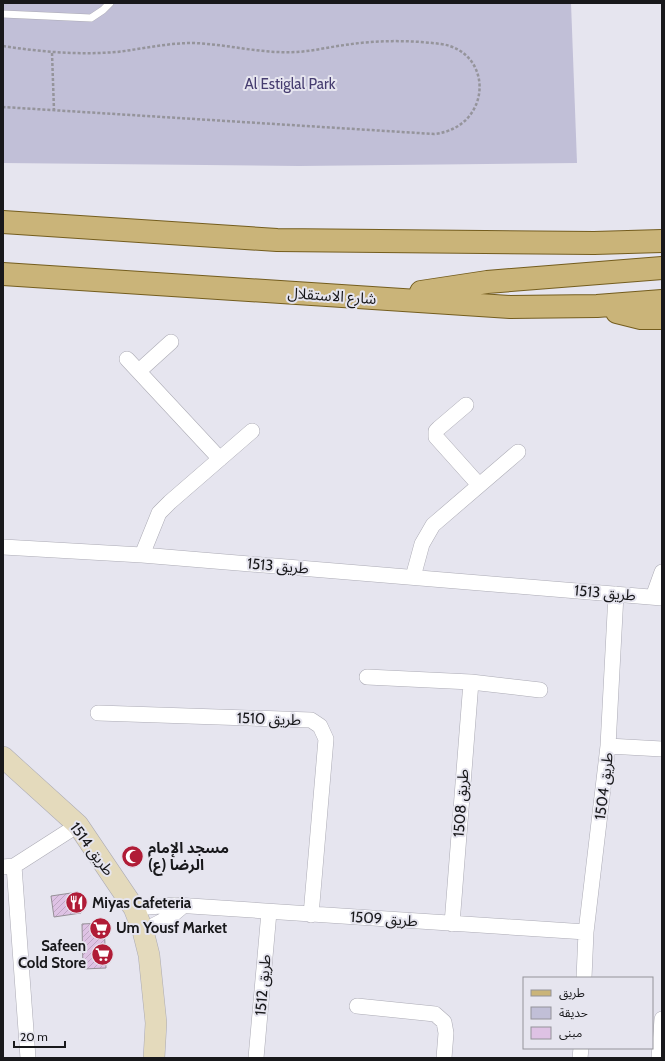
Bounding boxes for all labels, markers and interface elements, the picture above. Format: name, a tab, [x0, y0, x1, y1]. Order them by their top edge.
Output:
park label: Al Estiglal Park	[245, 75, 336, 93]
street label: شارع الاستقلال	[287, 284, 377, 311]
street label: طريق 1513	[246, 554, 309, 579]
street label: طريق 1513	[573, 581, 636, 606]
street label: طريق 1510	[237, 709, 301, 730]
street label: طريق 1504	[591, 751, 618, 821]
street label: طريق 1508	[450, 768, 473, 838]
street label: طريق 1514	[65, 819, 118, 880]
place label: مسجد الإمام الرضا (ع)	[148, 839, 229, 876]
mosque icon: مسجد الإمام الرضا (ع)	[119, 844, 145, 870]
restaurant icon: Miyas Cafeteria	[63, 890, 89, 916]
place label: Miyas Cafeteria	[92, 894, 192, 912]
street label: طريق 1509	[350, 908, 418, 931]
supermarket icon: Um Yousf Market	[88, 915, 114, 941]
place label: Um Yousf Market	[116, 919, 227, 937]
place label: Safeen Cold Store	[18, 937, 86, 972]
supermarket icon: Safeen Cold Store	[89, 942, 115, 968]
street label: طريق 1512	[251, 954, 276, 1016]
legend	[523, 977, 653, 1049]
text: طريق	[559, 985, 585, 1001]
text: حديقة	[559, 1005, 588, 1020]
scale bar	[14, 1023, 65, 1049]
text: مبنى	[559, 1025, 582, 1040]
text: 20 m	[20, 1029, 48, 1044]

